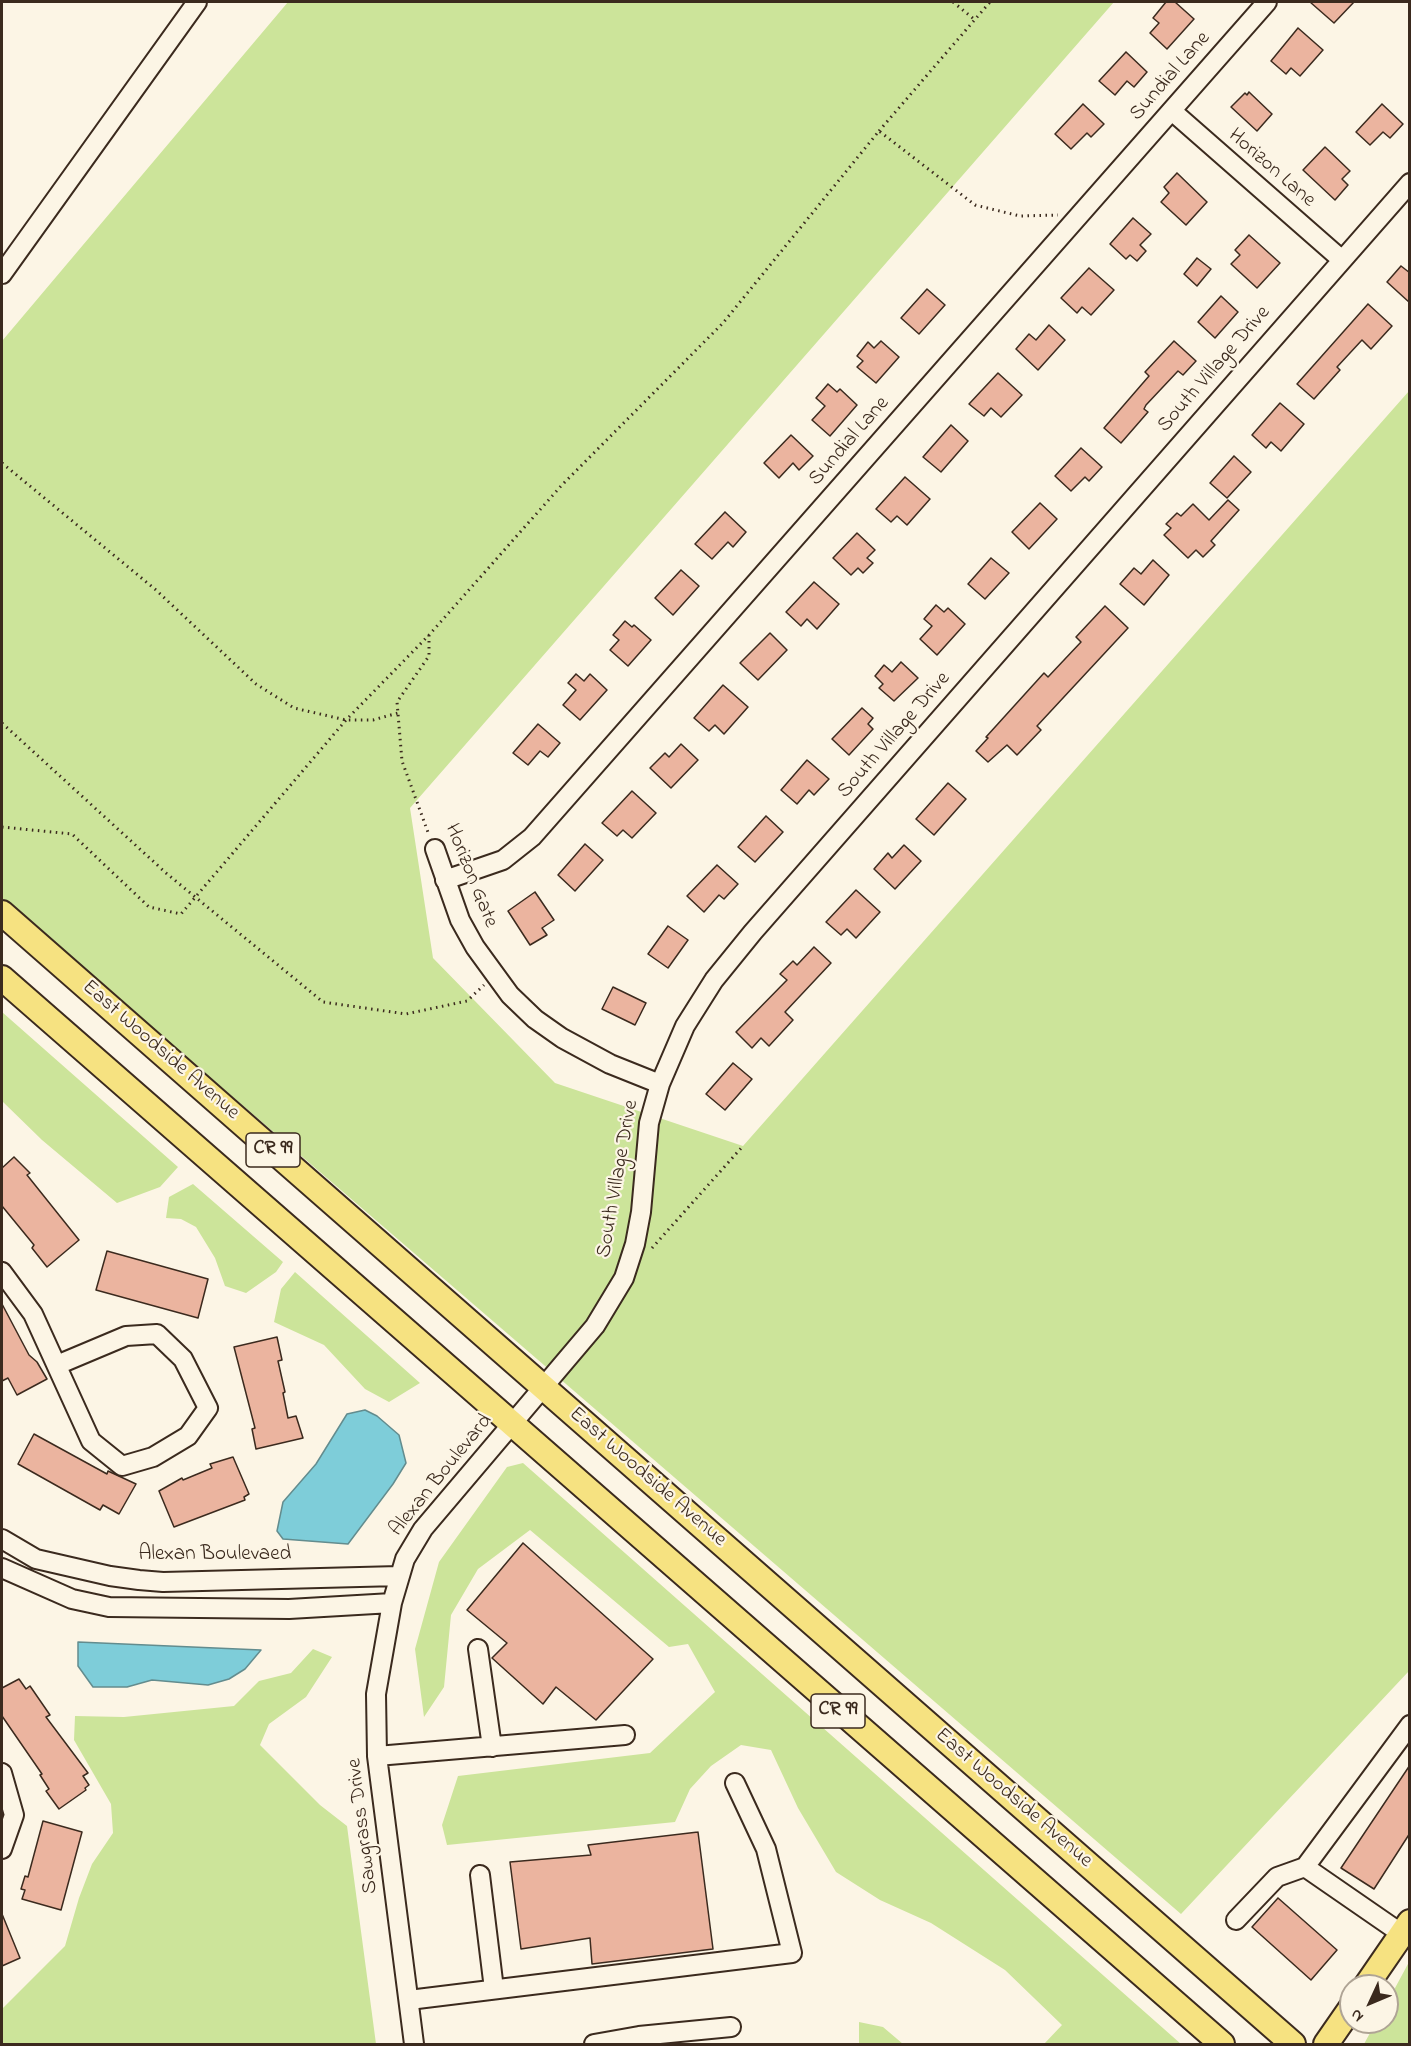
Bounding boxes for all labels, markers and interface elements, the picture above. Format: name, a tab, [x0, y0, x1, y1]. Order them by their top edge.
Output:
street label: Sundial Lane	[1125, 27, 1217, 127]
street label: Horizon Lane	[1222, 124, 1320, 214]
street label: South Village Drive	[1153, 301, 1277, 439]
street label: Sundial Lane	[804, 392, 896, 492]
street label: South Village Drive	[833, 667, 957, 805]
street label: Horizon Gate	[438, 820, 502, 932]
street label: East Woodside Avenue	[76, 976, 244, 1126]
street label: South Village Drive	[593, 1098, 645, 1260]
road number: CR 99	[246, 1133, 300, 1167]
street label: East Woodside Avenue	[563, 1403, 731, 1553]
street label: Alexan Boulevard	[385, 1410, 499, 1542]
street label: Alexan Boulevaed	[139, 1543, 291, 1569]
road number: CR 99	[811, 1694, 865, 1728]
street label: East Woodside Avenue	[929, 1724, 1097, 1874]
street label: Sawgrass Drive	[343, 1757, 385, 1895]
north arrow	[1339, 1974, 1399, 2034]
text: N	[1345, 2003, 1370, 2027]

